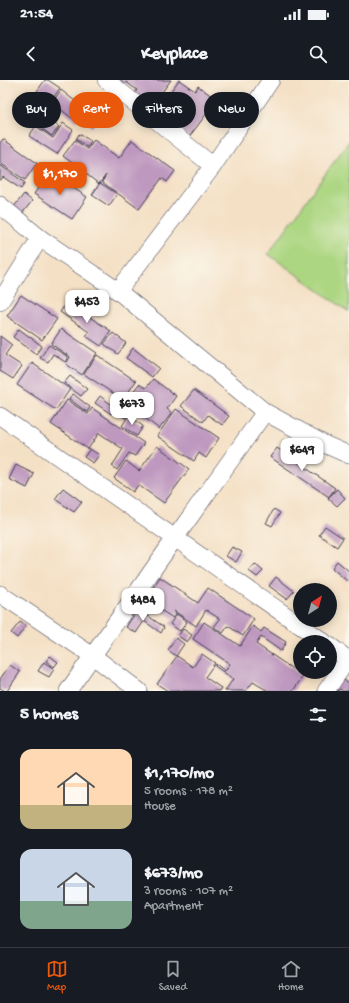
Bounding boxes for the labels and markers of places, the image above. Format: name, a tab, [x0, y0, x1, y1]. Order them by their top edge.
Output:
pin: $1,170	[27, 162, 93, 196]
pin: $453	[63, 290, 111, 324]
pin: $673	[108, 392, 156, 426]
pin: $649	[278, 438, 326, 472]
pin: $484	[119, 588, 167, 622]

